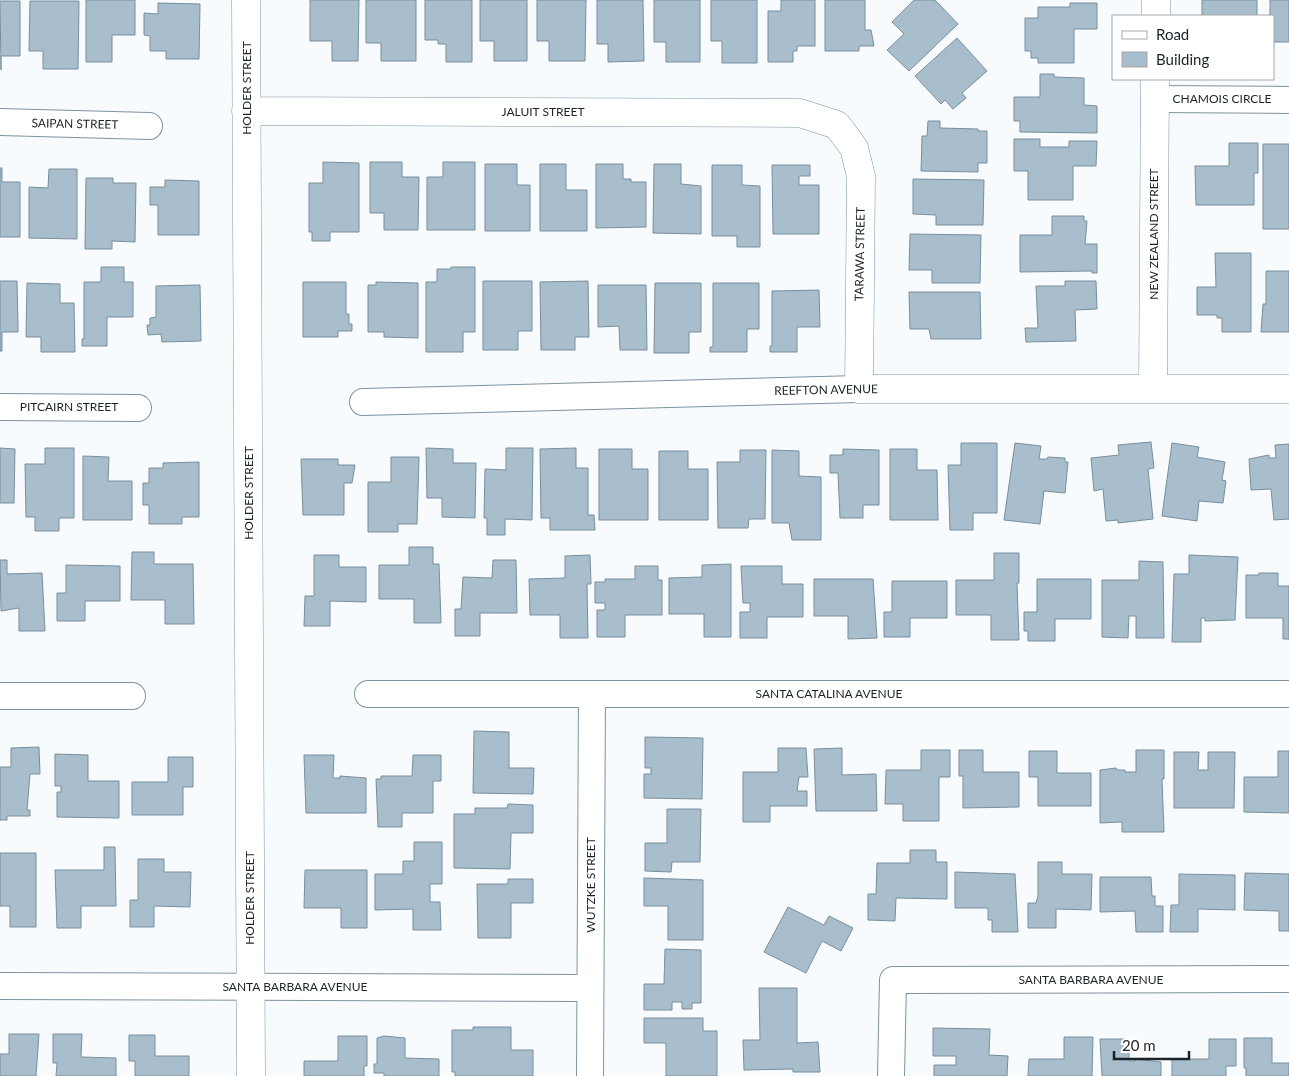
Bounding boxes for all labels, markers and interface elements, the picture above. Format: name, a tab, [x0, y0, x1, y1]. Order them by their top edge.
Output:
legend	[1112, 15, 1274, 80]
text: Road	[1156, 25, 1189, 43]
street label: HOLDER STREET	[239, 41, 254, 135]
text: Building	[1156, 50, 1209, 68]
street label: CHAMOIS CIRCLE	[1173, 91, 1272, 106]
street label: JALUIT STREET	[502, 104, 584, 119]
street label: SAIPAN STREET	[31, 115, 119, 132]
street label: NEW ZEALAND STREET	[1146, 168, 1161, 300]
street label: TARAWA STREET	[851, 207, 868, 301]
street label: REEFTON AVENUE	[774, 381, 878, 398]
street label: PITCAIRN STREET	[20, 399, 118, 414]
street label: HOLDER STREET	[241, 446, 256, 540]
street label: SANTA CATALINA AVENUE	[756, 686, 903, 701]
street label: WUTZKE STREET	[583, 837, 598, 933]
street label: HOLDER STREET	[242, 851, 257, 945]
street label: SANTA BARBARA AVENUE	[1018, 972, 1164, 987]
street label: SANTA BARBARA AVENUE	[222, 979, 368, 994]
scale bar	[1114, 1028, 1189, 1060]
text: 20 m	[1122, 1036, 1156, 1054]

